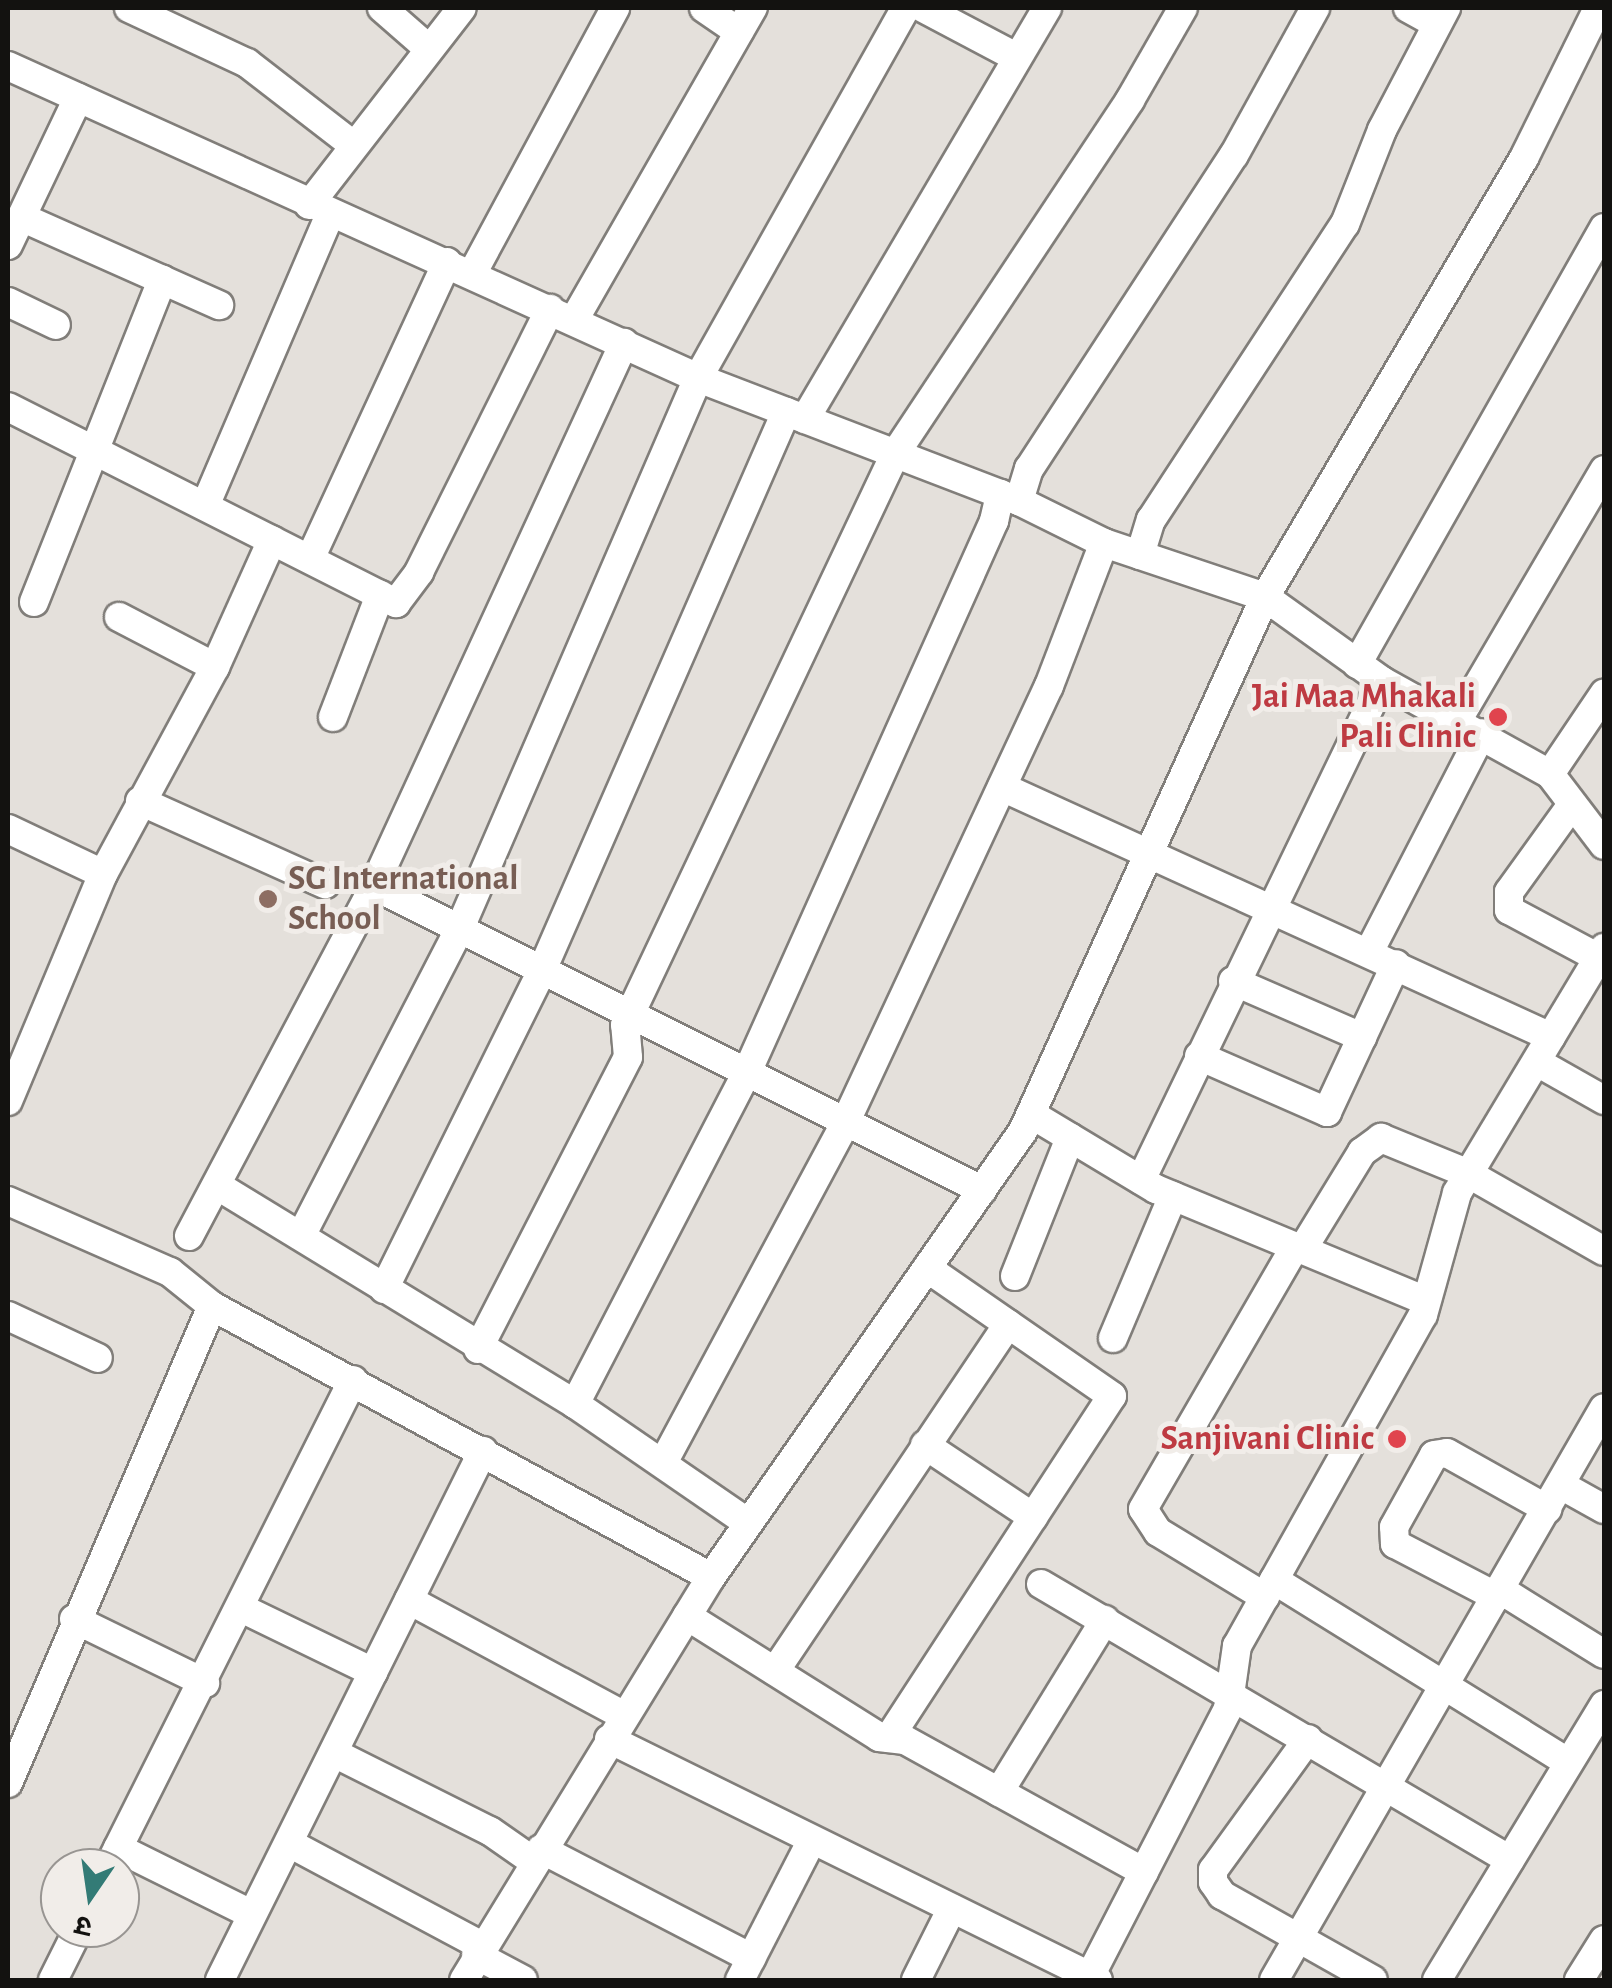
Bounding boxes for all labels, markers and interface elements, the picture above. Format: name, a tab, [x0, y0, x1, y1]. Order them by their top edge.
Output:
place label: Jai Maa Mhakali Pali Clinic	[1252, 676, 1476, 758]
marker: Jai Maa Mhakali Pali Clinic	[1485, 704, 1511, 730]
place label: SG International School	[288, 858, 519, 940]
marker: SG International School	[257, 888, 279, 910]
place label: Sanjivani Clinic	[1161, 1418, 1374, 1460]
marker: Sanjivani Clinic	[1384, 1426, 1410, 1452]
north arrow	[40, 1848, 140, 1948]
text: उ	[73, 1910, 95, 1941]

